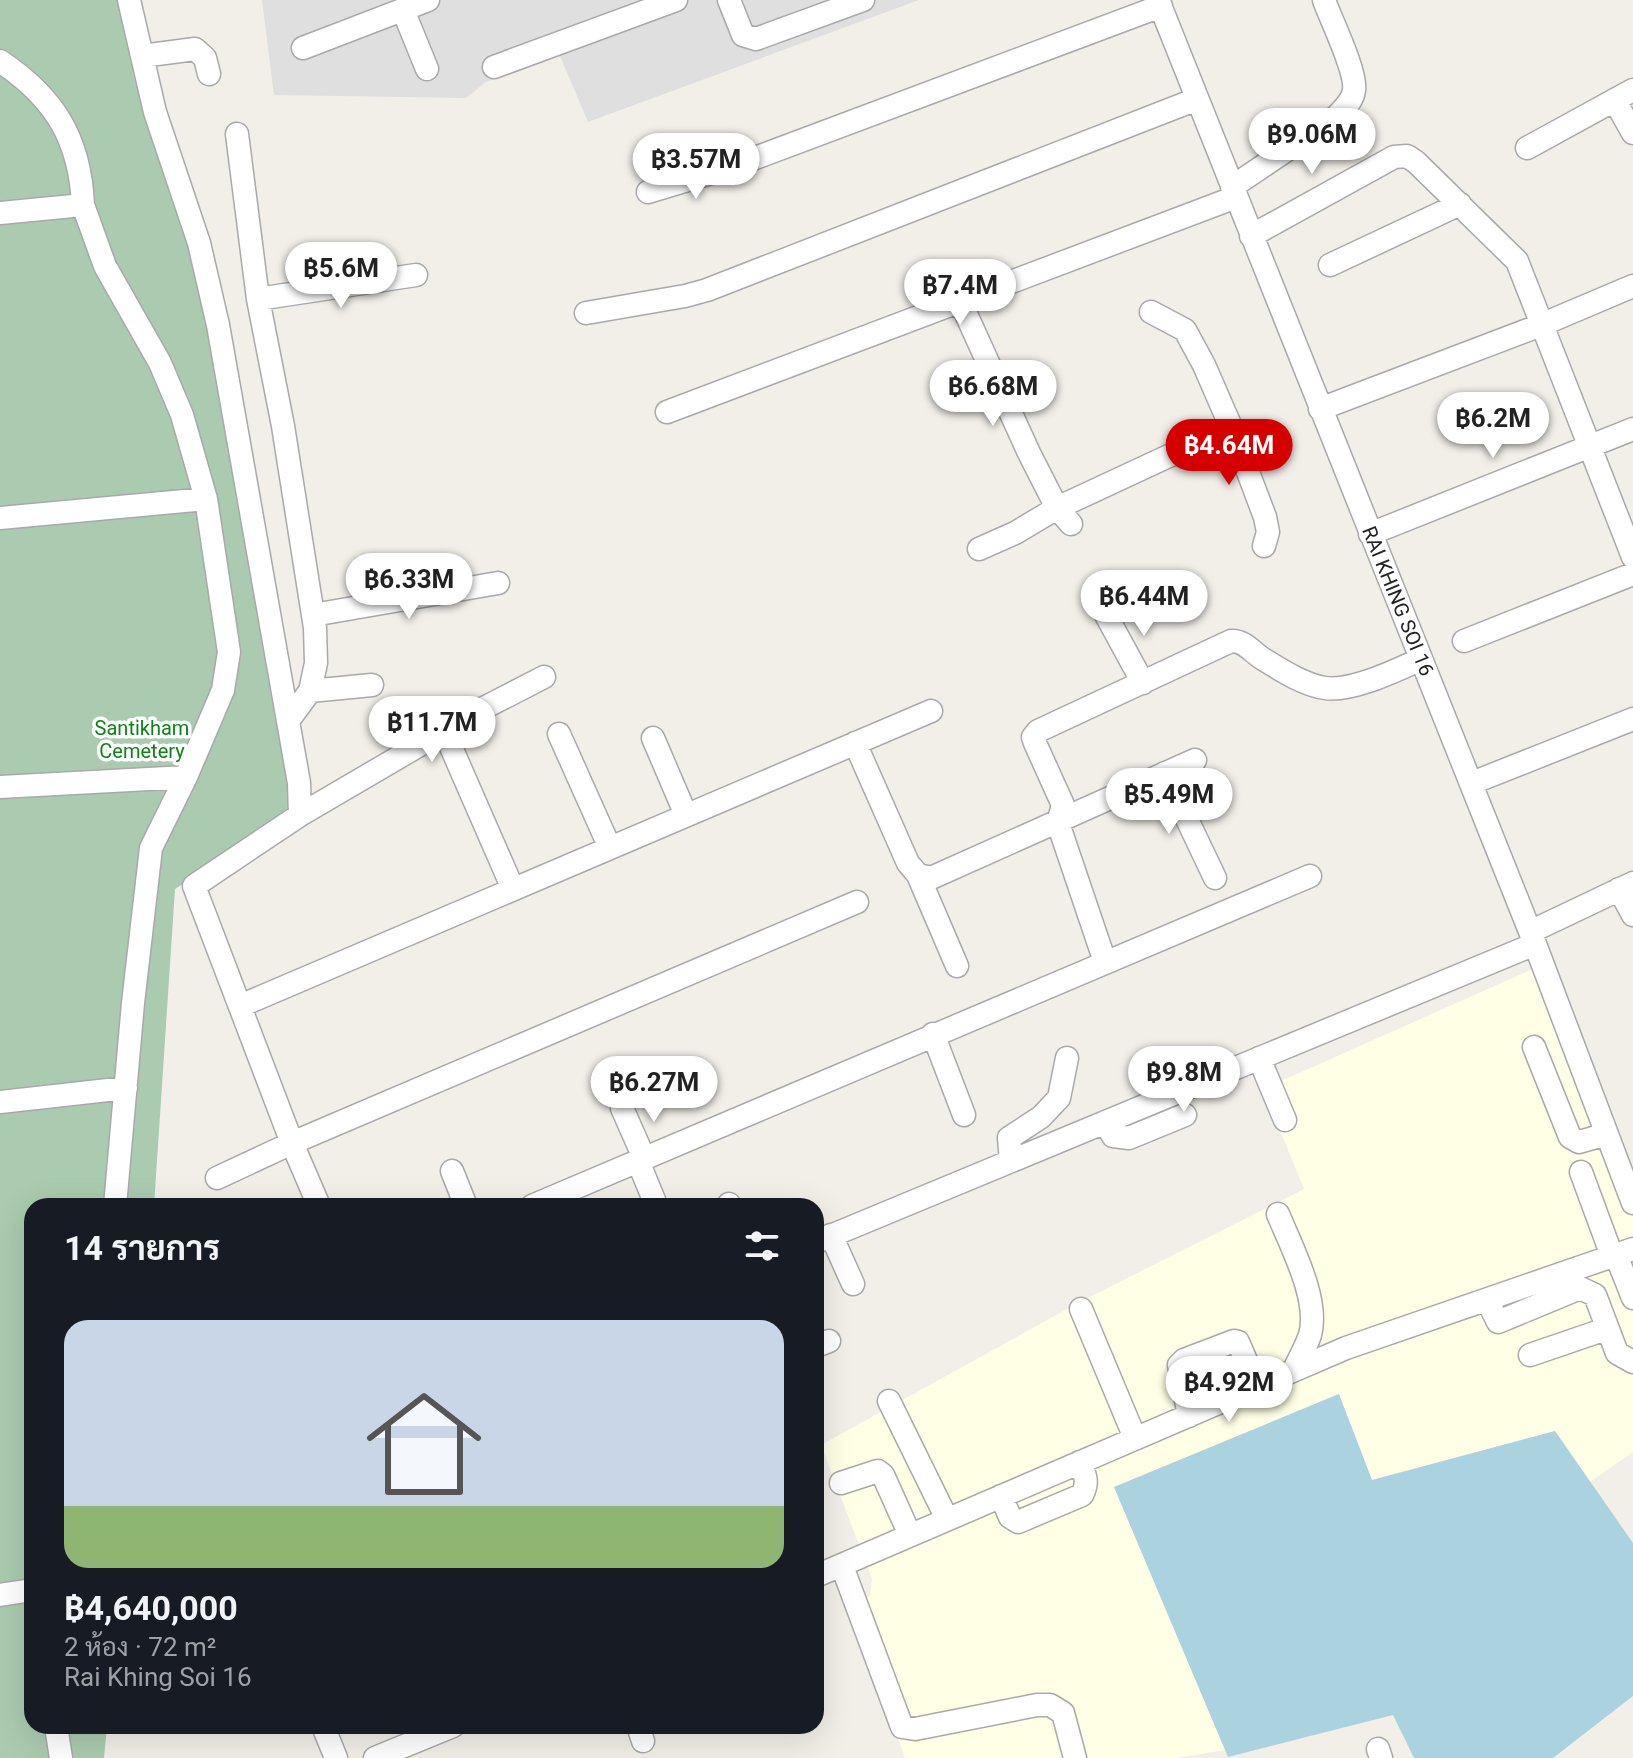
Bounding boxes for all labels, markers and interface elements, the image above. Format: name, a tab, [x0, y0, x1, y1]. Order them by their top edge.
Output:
pin: ฿9.06M	[1247, 108, 1377, 176]
text: ฿9.06M	[1267, 119, 1357, 149]
pin: ฿3.57M	[631, 133, 761, 201]
text: ฿3.57M	[651, 144, 741, 174]
pin: ฿5.6M	[285, 242, 397, 310]
text: ฿5.6M	[303, 253, 379, 283]
pin: ฿7.4M	[904, 259, 1016, 327]
text: ฿7.4M	[922, 270, 998, 300]
pin: ฿6.68M	[928, 360, 1058, 428]
text: ฿6.68M	[948, 371, 1038, 401]
pin: ฿6.2M	[1437, 392, 1549, 460]
text: ฿6.2M	[1455, 403, 1531, 433]
pin: ฿4.64M	[1164, 419, 1294, 487]
text: ฿4.64M	[1184, 430, 1274, 460]
street label: RAI KHING SOI 16	[1357, 523, 1439, 679]
pin: ฿6.33M	[344, 553, 474, 621]
text: ฿6.33M	[364, 564, 454, 594]
pin: ฿6.44M	[1079, 570, 1209, 638]
text: ฿6.44M	[1099, 581, 1189, 611]
pin: ฿11.7M	[367, 696, 497, 764]
text: ฿11.7M	[387, 707, 477, 737]
park label: Santikham Cemetery	[95, 716, 189, 763]
pin: ฿5.49M	[1104, 768, 1234, 836]
text: ฿5.49M	[1124, 779, 1214, 809]
pin: ฿9.8M	[1128, 1046, 1240, 1114]
pin: ฿6.27M	[589, 1056, 719, 1124]
text: ฿9.8M	[1146, 1057, 1222, 1087]
text: ฿6.27M	[609, 1067, 699, 1097]
icon: filters	[740, 1224, 784, 1268]
text: 14 รายการ	[64, 1228, 220, 1268]
pin: ฿4.92M	[1164, 1356, 1294, 1424]
text: ฿4.92M	[1184, 1367, 1274, 1397]
icon: home	[352, 1372, 496, 1516]
text: ฿4,640,000	[64, 1588, 238, 1628]
text: 2 ห้อง · 72 m²	[64, 1632, 216, 1662]
text: Rai Khing Soi 16	[64, 1662, 252, 1692]

